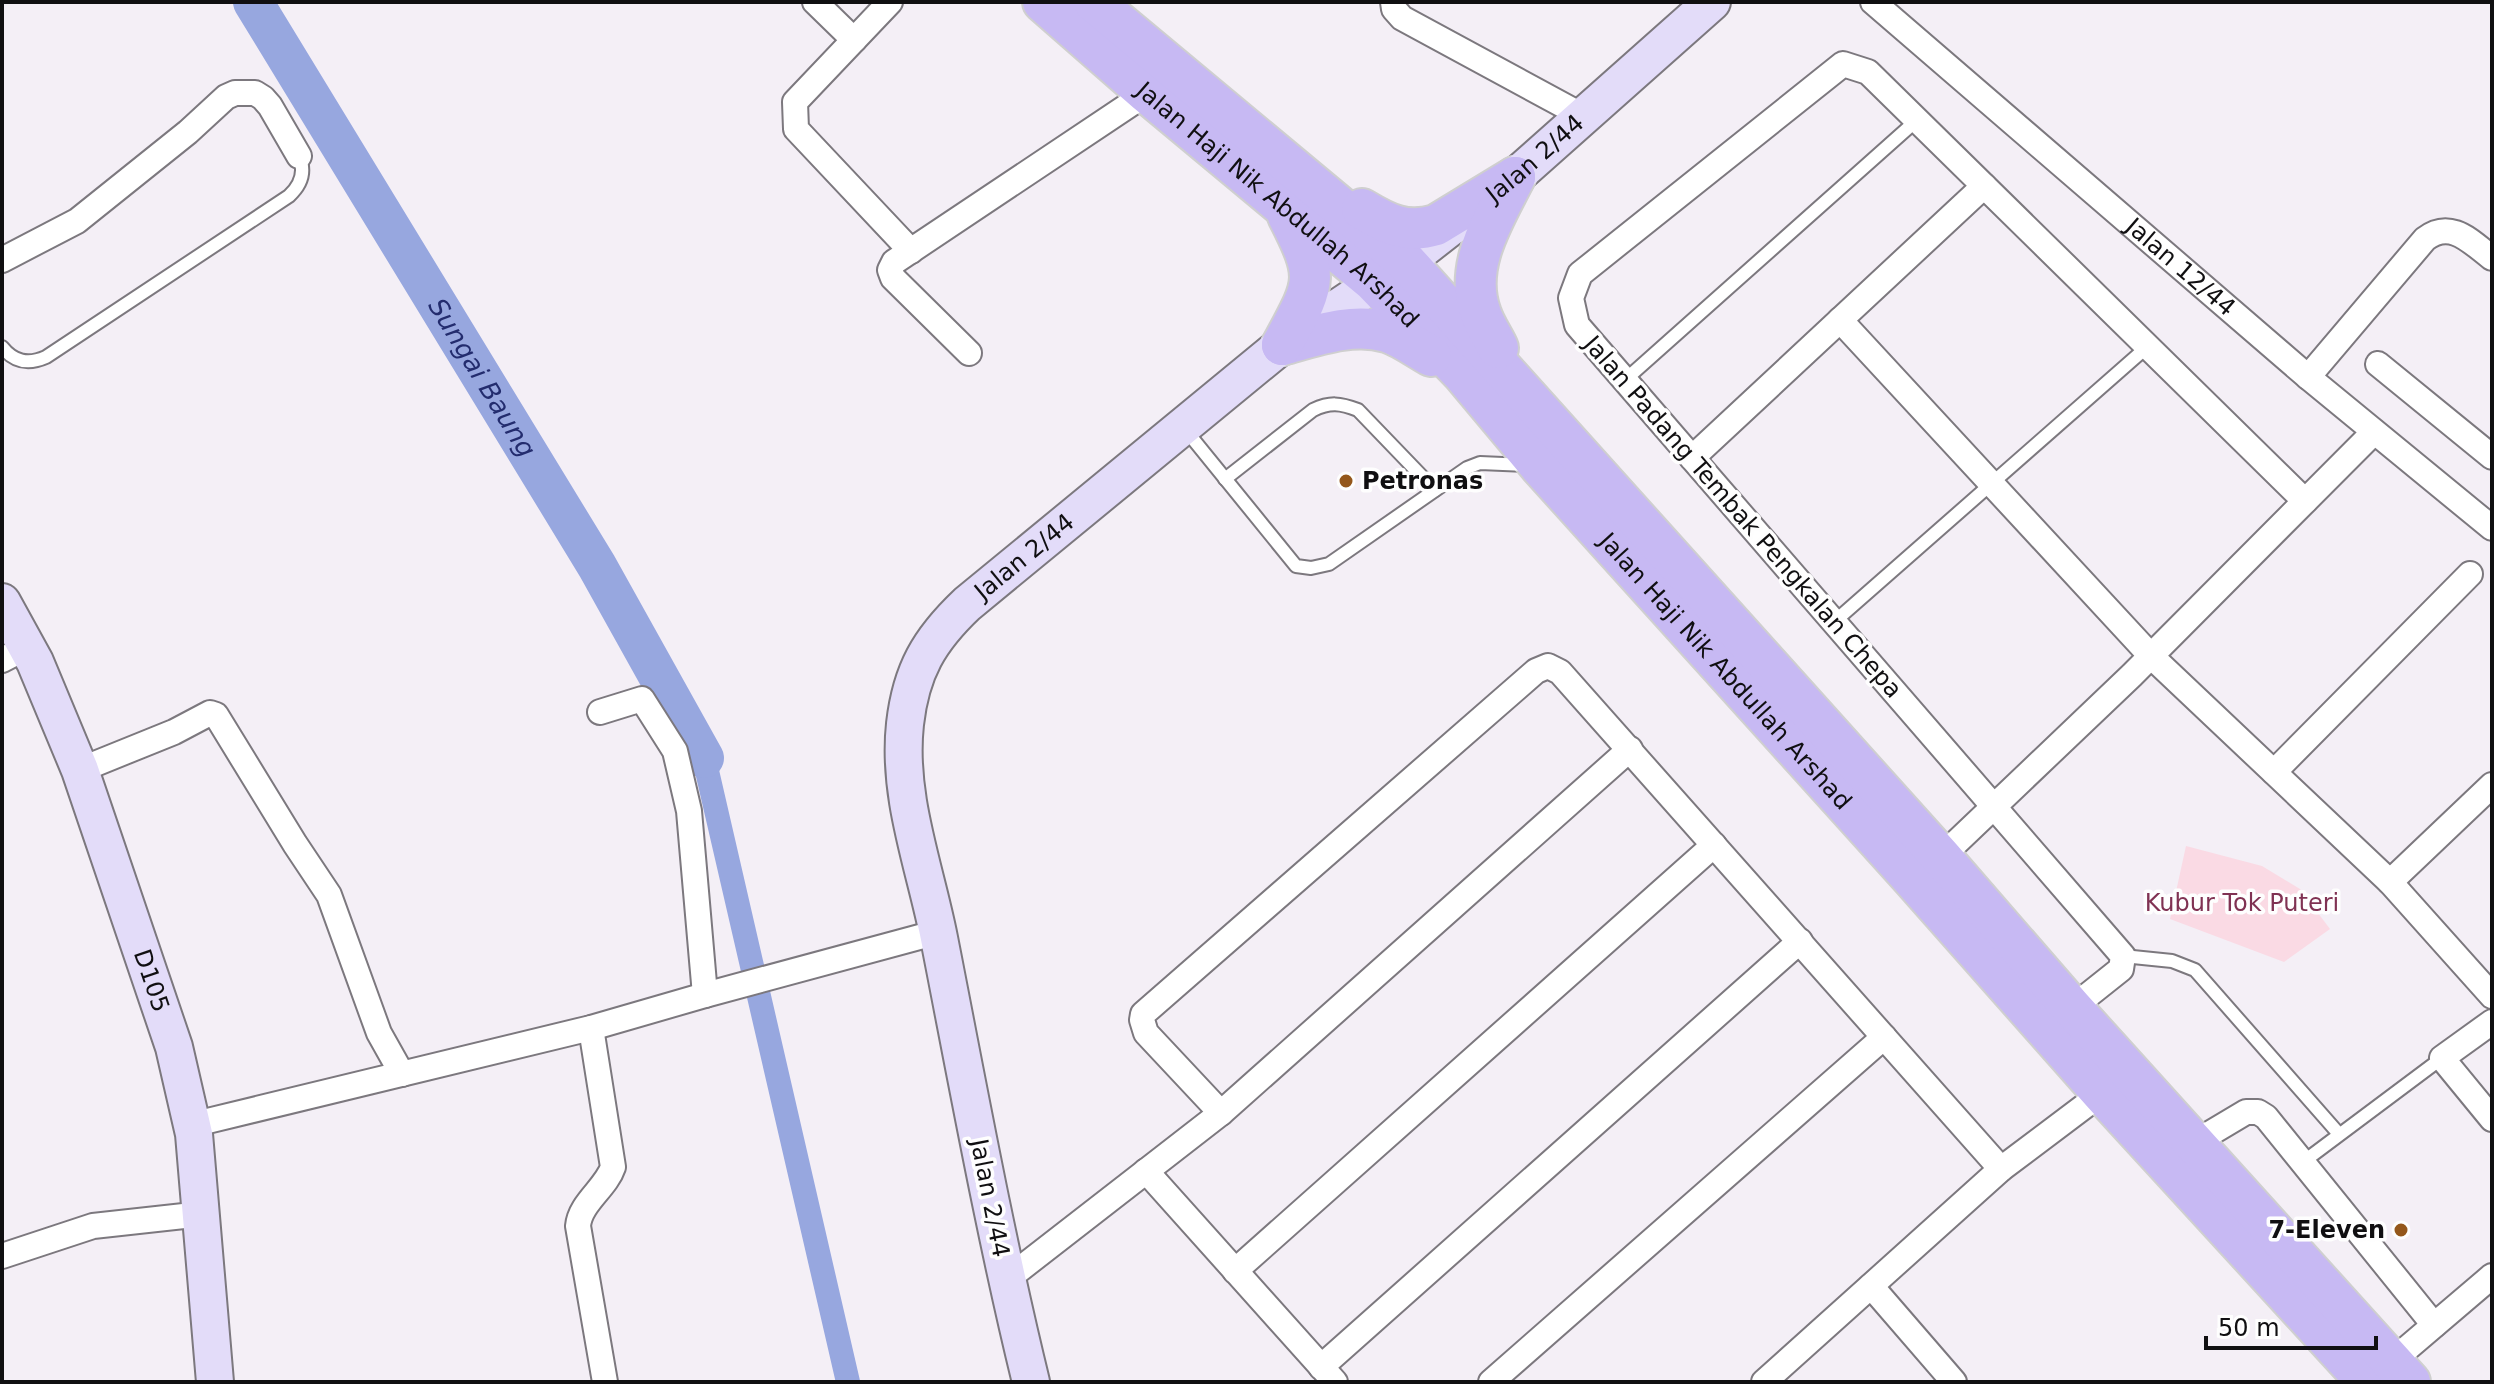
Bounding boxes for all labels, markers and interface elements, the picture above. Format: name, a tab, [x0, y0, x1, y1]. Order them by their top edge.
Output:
street label: Jalan Haji Nik Abdullah Arshad	[1129, 75, 1424, 333]
street label: Jalan 2/44	[1479, 109, 1589, 210]
street label: Jalan 12/44	[2119, 211, 2241, 322]
water label: Sungai Baung	[422, 293, 542, 463]
street label: Jalan Padang Tembak Pengkalan Chepa	[1577, 329, 1908, 704]
place label: Petronas	[1362, 467, 1483, 495]
marker: Petronas	[1337, 472, 1355, 490]
street label: Jalan 2/44	[968, 508, 1080, 607]
street label: Jalan Haji Nik Abdullah Arshad	[1592, 526, 1857, 815]
park label: Kubur Tok Puteri	[2145, 889, 2339, 917]
street label: D105	[128, 946, 175, 1016]
street label: Jalan 2/44	[964, 1135, 1015, 1260]
place label: 7-Eleven	[2268, 1216, 2385, 1244]
marker: 7-Eleven	[2392, 1221, 2410, 1239]
scale bar	[2206, 1300, 2376, 1350]
text: 50 m	[2218, 1314, 2280, 1342]

